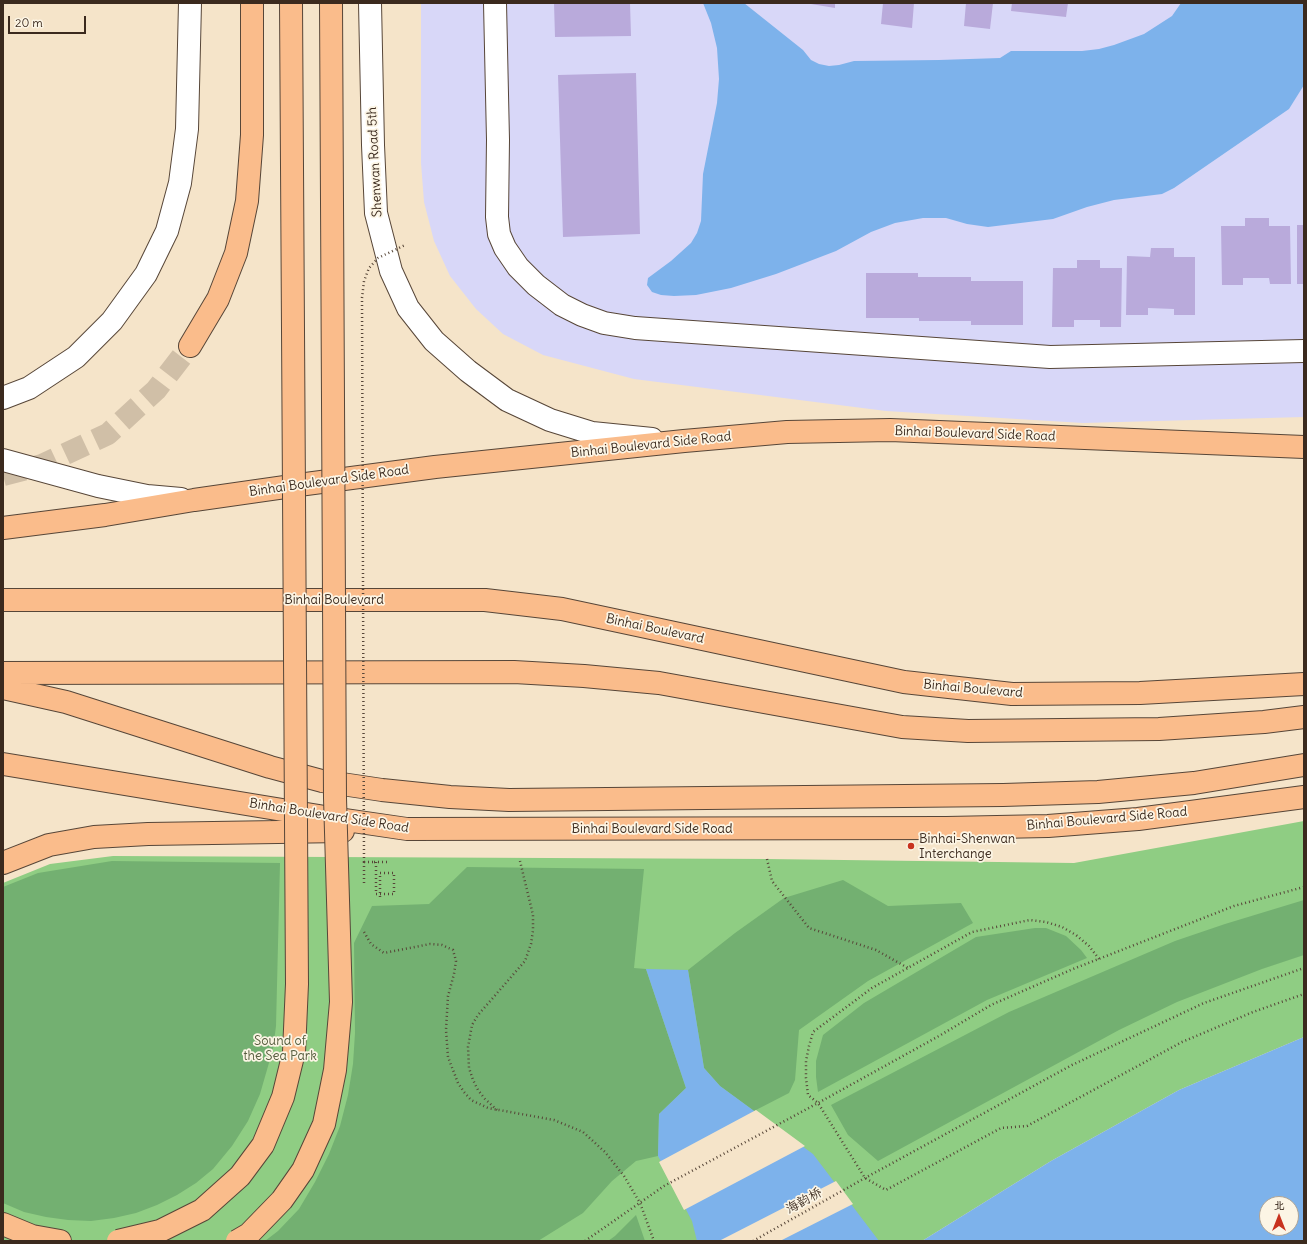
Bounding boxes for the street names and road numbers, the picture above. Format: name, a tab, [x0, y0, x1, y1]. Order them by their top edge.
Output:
street label: Shenwan Road 5th	[364, 106, 386, 218]
street label: Binhai Boulevard Side Road	[894, 423, 1056, 445]
street label: Binhai Boulevard Side Road	[570, 429, 732, 461]
street label: Binhai Boulevard Side Road	[248, 462, 410, 500]
street label: Binhai Boulevard	[284, 592, 384, 608]
street label: Binhai Boulevard	[605, 611, 705, 647]
street label: Binhai Boulevard	[923, 677, 1023, 701]
street label: Binhai Boulevard Side Road	[248, 796, 410, 836]
street label: Binhai Boulevard Side Road	[1026, 804, 1188, 834]
street label: Binhai Boulevard Side Road	[571, 821, 733, 837]
street label: 海韵桥	[783, 1185, 825, 1217]

